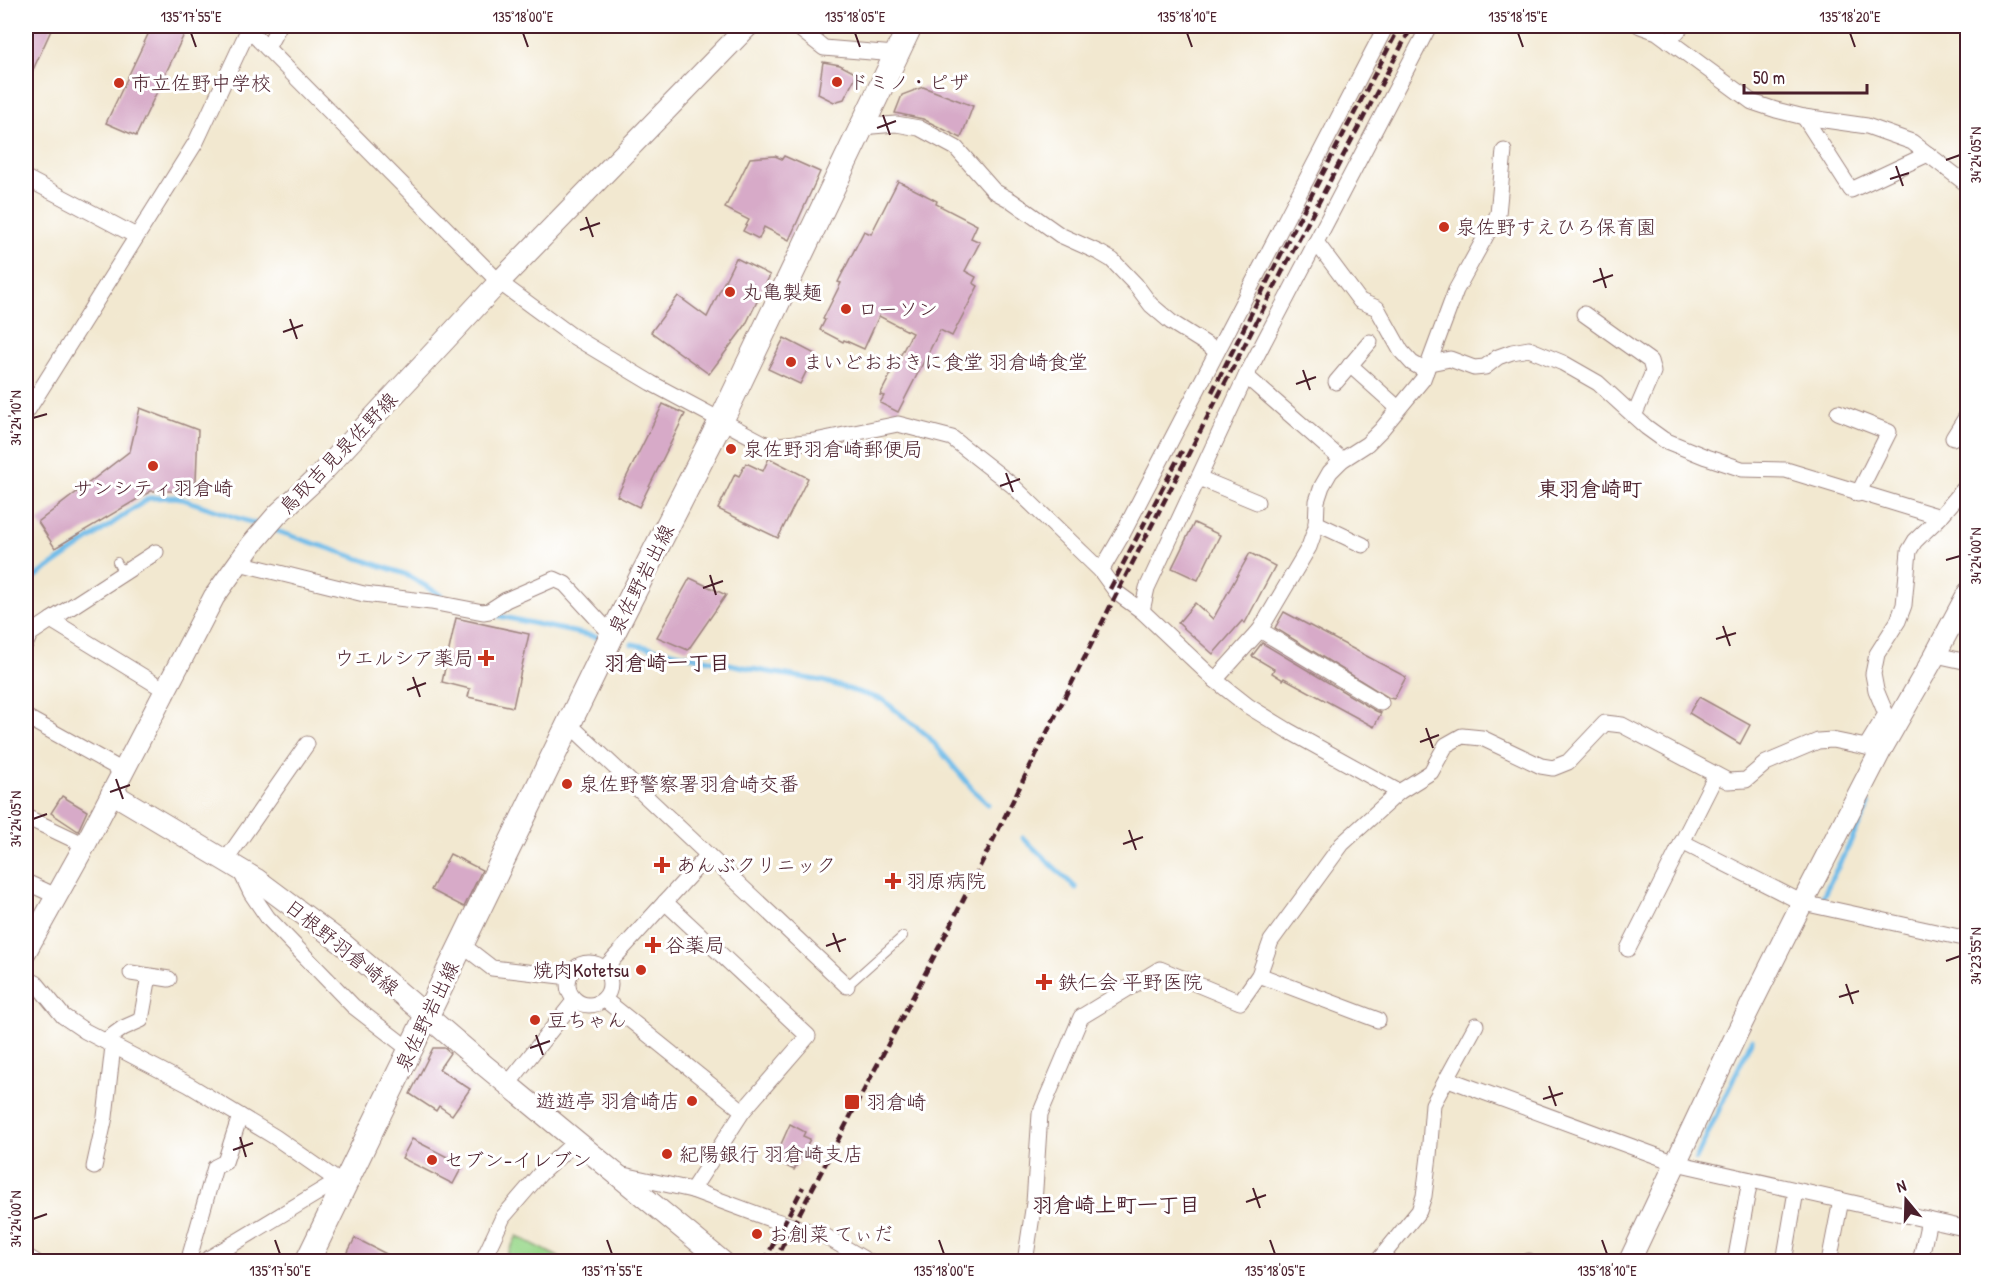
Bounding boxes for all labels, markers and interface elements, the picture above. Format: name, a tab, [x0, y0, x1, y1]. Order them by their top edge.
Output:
text: 135°17'55"E	[160, 6, 222, 27]
text: 135°18'00"E	[492, 6, 554, 27]
text: 135°18'05"E	[825, 6, 886, 27]
text: 135°18'10"E	[1157, 6, 1217, 27]
text: 135°18'15"E	[1488, 6, 1548, 27]
text: 135°18'20"E	[1819, 6, 1881, 27]
scale bar	[1744, 57, 1867, 95]
text: 50 m	[1753, 65, 1785, 90]
place label: ドミノ・ピザ	[849, 68, 969, 95]
place label: 市立佐野中学校	[131, 69, 271, 96]
marker: ドミノ・ピザ	[830, 75, 844, 89]
marker: 市立佐野中学校	[112, 76, 126, 90]
text: 34°24'05"N	[1965, 127, 1986, 183]
place label: 泉佐野すえひろ保育園	[1456, 213, 1656, 240]
marker: 泉佐野すえひろ保育園	[1437, 220, 1451, 234]
place label: 丸亀製麺	[742, 278, 822, 305]
marker: 丸亀製麺	[723, 285, 737, 299]
place label: ローソン	[858, 295, 938, 322]
marker: ローソン	[839, 302, 853, 316]
place label: まいどおおきに食堂 羽倉崎食堂	[803, 348, 1088, 375]
marker: まいどおおきに食堂 羽倉崎食堂	[784, 355, 798, 369]
street label: 鳥取吉見泉佐野線	[272, 386, 403, 520]
text: 34°24'10"N	[5, 390, 26, 446]
place label: 泉佐野羽倉崎郵便局	[743, 435, 923, 462]
marker: 泉佐野羽倉崎郵便局	[724, 442, 738, 456]
marker: サンシティ羽倉崎	[146, 459, 160, 473]
place label: サンシティ羽倉崎	[73, 474, 233, 501]
district label: 東羽倉崎町	[1538, 474, 1643, 503]
street label: 泉佐野岩出線	[601, 519, 680, 638]
text: 34°24'00"N	[1965, 528, 1986, 584]
place label: ウエルシア薬局	[334, 644, 474, 671]
district label: 羽倉崎一丁目	[604, 648, 730, 677]
marker: ウエルシア薬局	[479, 651, 493, 665]
place label: 泉佐野警察署羽倉崎交番	[579, 770, 799, 797]
marker: 泉佐野警察署羽倉崎交番	[560, 777, 574, 791]
text: 34°24'05"N	[5, 791, 26, 847]
place label: あんぶクリニック	[676, 851, 836, 878]
marker: あんぶクリニック	[653, 856, 671, 874]
place label: 羽原病院	[906, 867, 986, 894]
marker: 羽原病院	[884, 872, 902, 890]
street label: 日根野羽倉崎線	[279, 892, 405, 1001]
text: 34°23'55"N	[1965, 927, 1986, 985]
place label: 谷薬局	[665, 931, 725, 958]
marker: 谷薬局	[646, 938, 660, 952]
street label: 泉佐野岩出線	[388, 956, 465, 1076]
place label: 焼肉Kotetsu	[533, 956, 629, 983]
marker: 焼肉Kotetsu	[634, 963, 648, 977]
place label: 鉄仁会 平野医院	[1058, 968, 1203, 995]
marker: 鉄仁会 平野医院	[1035, 973, 1053, 991]
place label: 豆ちゃん	[547, 1006, 627, 1033]
marker: 豆ちゃん	[528, 1013, 542, 1027]
place label: 遊遊亭 羽倉崎店	[535, 1087, 680, 1114]
place label: 羽倉崎	[866, 1088, 926, 1115]
marker: 羽倉崎	[843, 1093, 861, 1111]
marker: 遊遊亭 羽倉崎店	[685, 1094, 699, 1108]
place label: 紀陽銀行 羽倉崎支店	[679, 1140, 864, 1167]
place label: セブン-イレブン	[444, 1146, 592, 1173]
marker: 紀陽銀行 羽倉崎支店	[660, 1147, 674, 1161]
marker: セブン-イレブン	[425, 1153, 439, 1167]
north arrow	[1876, 1170, 1936, 1230]
text: N	[1894, 1174, 1909, 1198]
district label: 羽倉崎上町一丁目	[1032, 1190, 1200, 1219]
text: 34°24'00"N	[5, 1191, 26, 1247]
place label: お創菜 てぃだ	[769, 1220, 894, 1247]
marker: お創菜 てぃだ	[750, 1227, 764, 1241]
text: 135°17'50"E	[249, 1260, 311, 1281]
text: 135°17'55"E	[581, 1260, 643, 1281]
text: 135°18'00"E	[913, 1260, 975, 1281]
text: 135°18'05"E	[1245, 1260, 1306, 1281]
text: 135°18'10"E	[1577, 1260, 1637, 1281]

